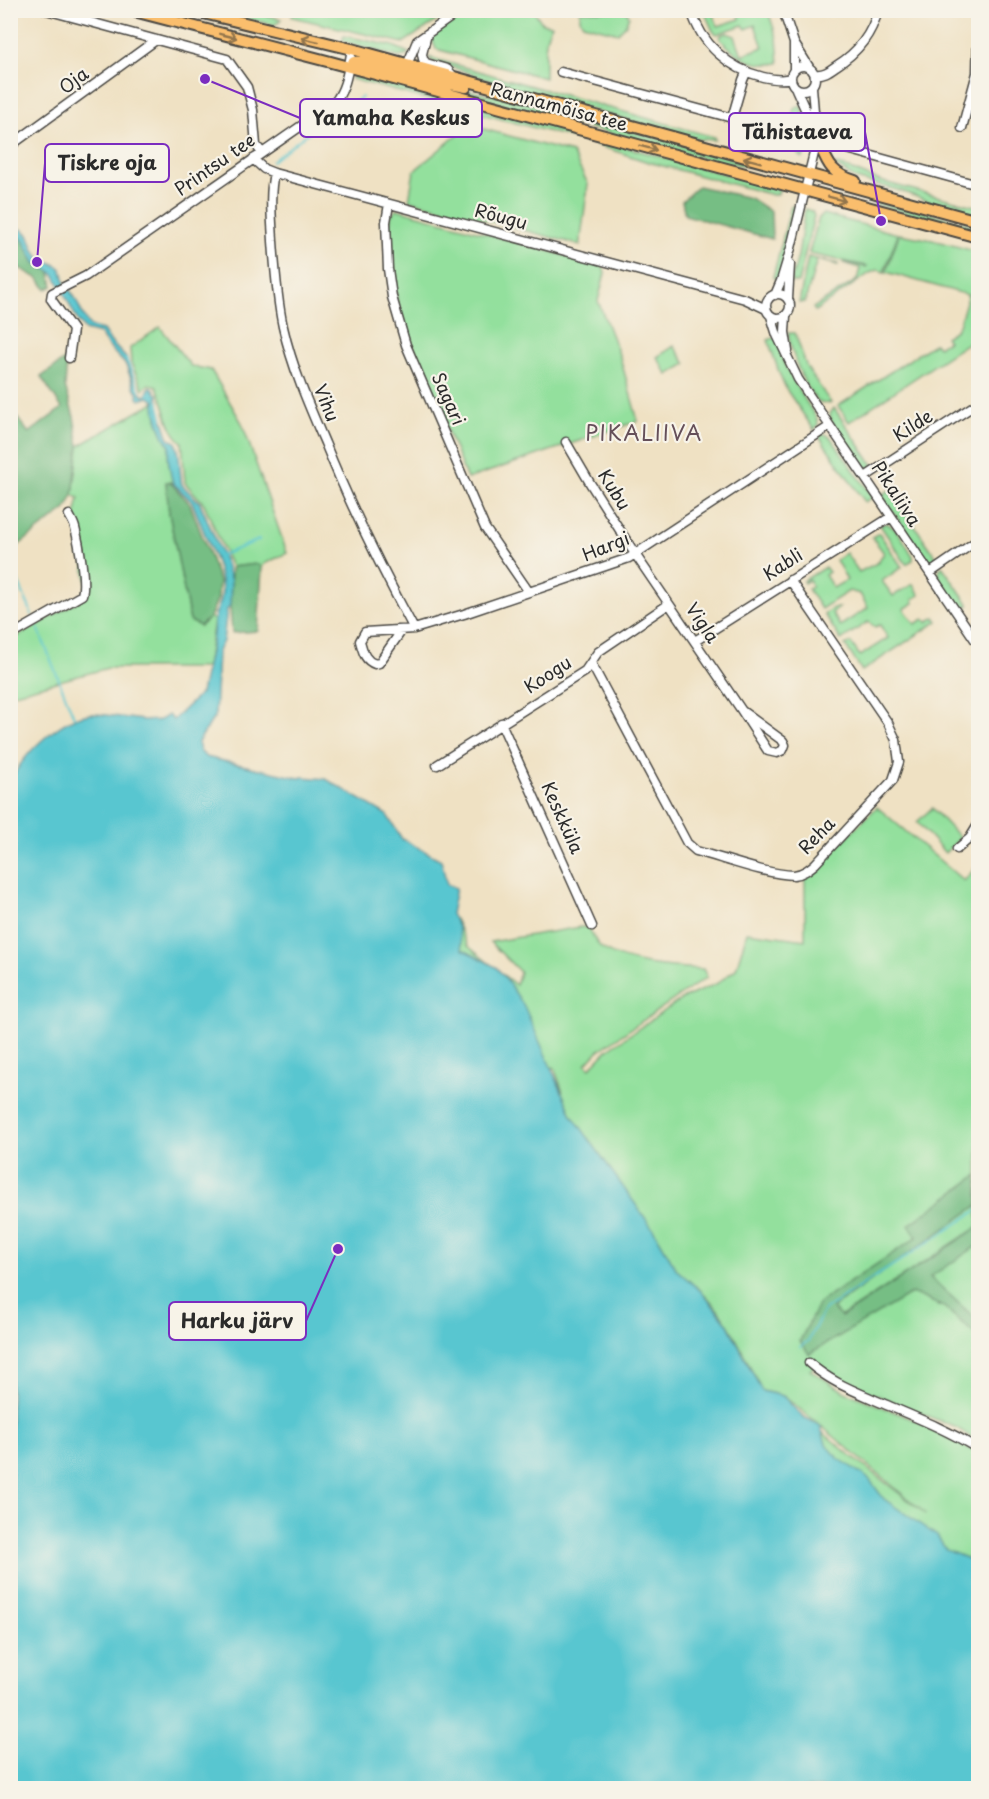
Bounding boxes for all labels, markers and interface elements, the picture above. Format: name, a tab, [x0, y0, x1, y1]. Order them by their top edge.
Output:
one-way arrow	[218, 30, 237, 42]
one-way arrow	[301, 33, 320, 45]
street label: Oja	[53, 59, 94, 100]
street label: Rannamõisa tee	[488, 74, 631, 137]
callout: Yamaha Keskus	[300, 99, 482, 137]
text: Yamaha Keskus	[312, 102, 470, 132]
callout: Tähistaeva	[729, 113, 865, 151]
text: Tähistaeva	[741, 116, 853, 146]
street label: Printsu tee	[168, 126, 260, 201]
one-way arrow	[638, 143, 657, 154]
callout: Tiskre oja	[45, 144, 169, 182]
text: Tiskre oja	[57, 147, 157, 177]
one-way arrow	[743, 154, 762, 165]
one-way arrow	[827, 193, 846, 205]
street label: Rõugu	[472, 196, 531, 236]
street label: Sagari	[426, 368, 473, 429]
street label: Vihu	[308, 380, 347, 425]
street label: Kilde	[887, 402, 938, 448]
district label: PIKALIIVA	[585, 416, 703, 448]
street label: Pikaliiva	[866, 455, 929, 532]
street label: Kubu	[592, 463, 638, 515]
street label: Hargi	[578, 524, 633, 567]
street label: Kabli	[757, 541, 807, 587]
street label: Vigla	[680, 596, 727, 649]
street label: Koogu	[518, 648, 576, 699]
street label: Keskküla	[536, 777, 592, 858]
street label: Reha	[791, 810, 841, 860]
callout: Harku järv	[169, 1302, 306, 1340]
text: Harku järv	[181, 1305, 293, 1335]

